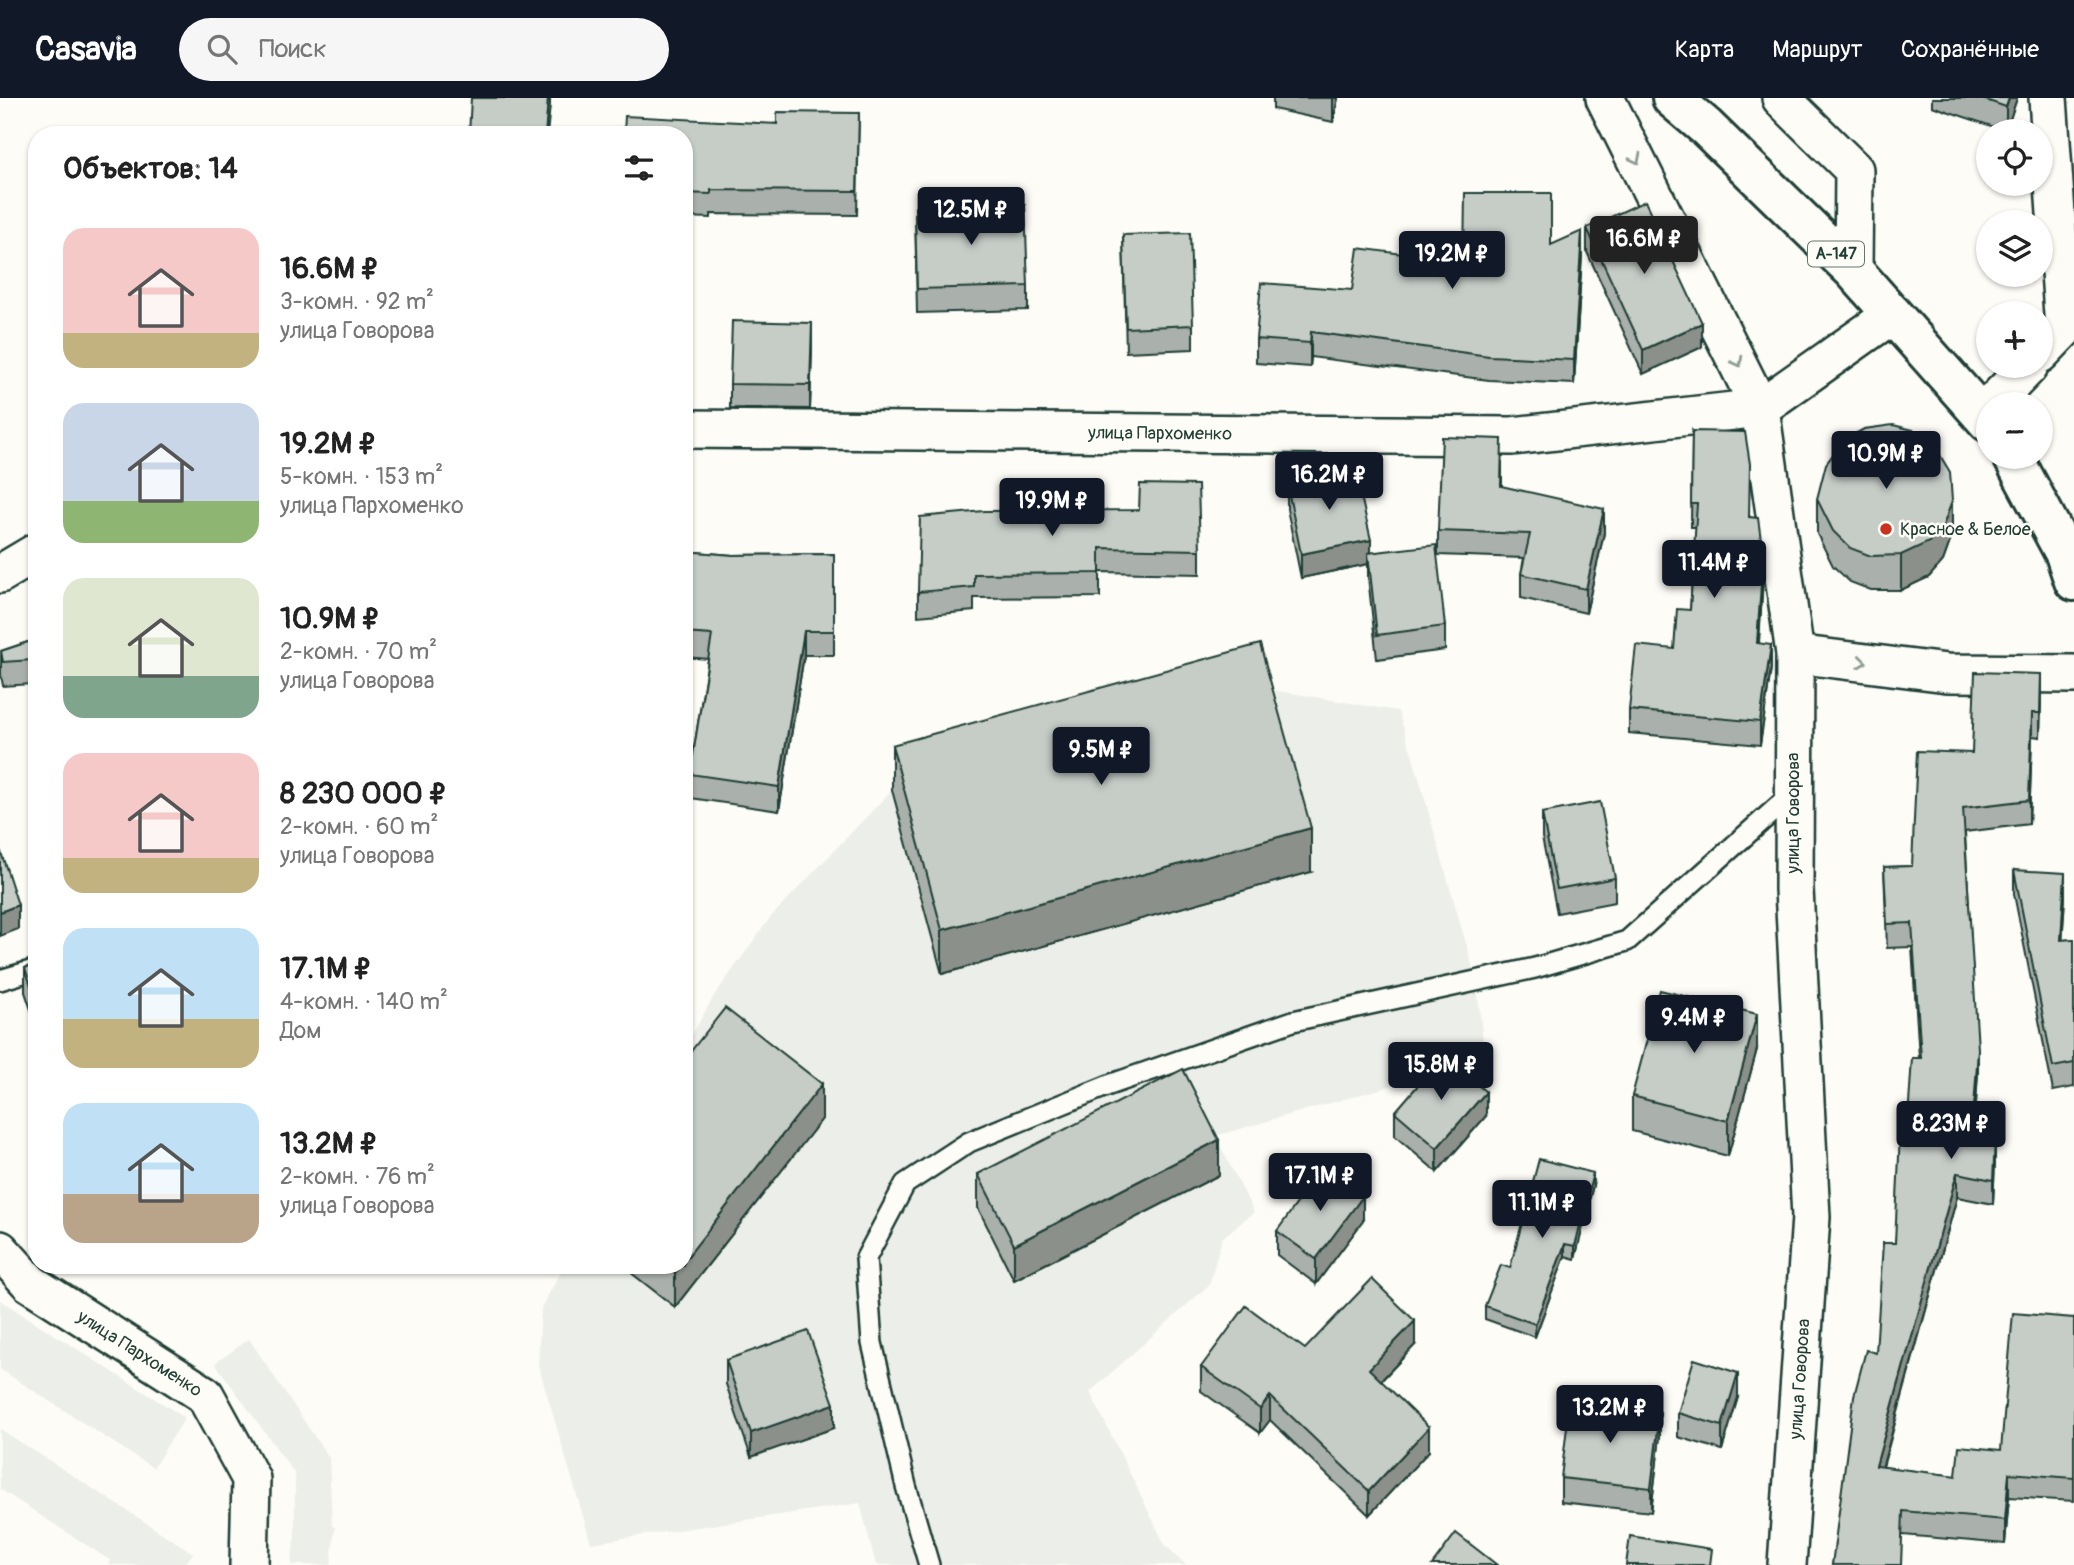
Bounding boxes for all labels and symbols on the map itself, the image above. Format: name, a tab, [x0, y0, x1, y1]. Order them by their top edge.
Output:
one-way arrow	[1627, 152, 1641, 164]
pin: 12.5M ₽	[906, 188, 1036, 247]
pin: 16.6M ₽	[1579, 216, 1709, 276]
pin: 19.2M ₽	[1387, 232, 1517, 291]
road number: А-147	[1808, 242, 1864, 266]
one-way arrow	[1729, 355, 1743, 368]
street label: улица Пархоменко	[1087, 421, 1232, 445]
pin: 10.9M ₽	[1821, 432, 1951, 491]
pin: 16.2M ₽	[1264, 452, 1394, 512]
pin: 19.9M ₽	[987, 478, 1117, 538]
place label: Красное & Белое	[1900, 518, 2031, 541]
marker: Красное & Белое	[1878, 521, 1894, 537]
pin: 11.4M ₽	[1649, 540, 1779, 600]
one-way arrow	[1856, 654, 1868, 669]
pin: 9.5M ₽	[1044, 728, 1158, 787]
street label: улица Говорова	[1782, 753, 1805, 874]
pin: 9.4M ₽	[1637, 996, 1751, 1055]
pin: 15.8M ₽	[1376, 1042, 1506, 1102]
pin: 8.23M ₽	[1886, 1102, 2016, 1161]
pin: 17.1M ₽	[1255, 1154, 1385, 1213]
pin: 11.1M ₽	[1477, 1180, 1607, 1240]
street label: улица Пархоменко	[72, 1304, 207, 1402]
street label: улица Говорова	[1784, 1318, 1816, 1441]
pin: 13.2M ₽	[1545, 1386, 1675, 1445]

